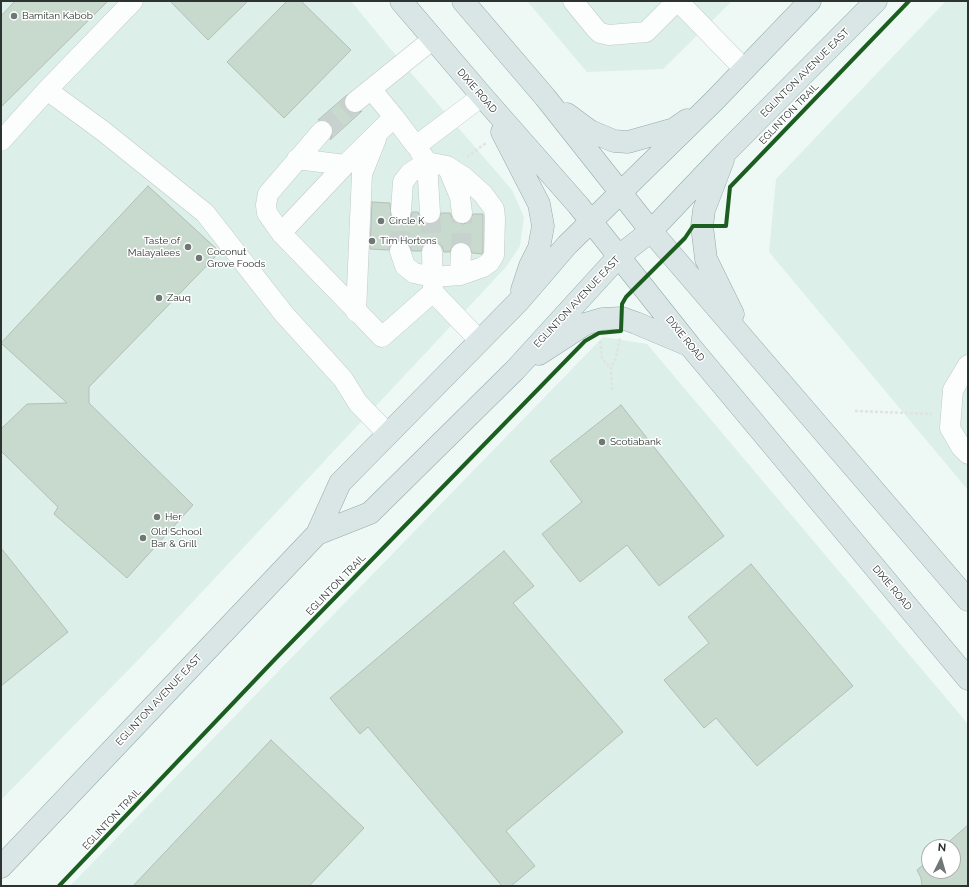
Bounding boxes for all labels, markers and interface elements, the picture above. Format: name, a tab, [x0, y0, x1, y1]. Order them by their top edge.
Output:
place label: Bamitan Kabob	[22, 10, 93, 22]
marker: Bamitan Kabob	[9, 11, 19, 21]
street label: EGLINTON AVENUE EAST	[758, 26, 852, 120]
street label: DIXIE ROAD	[455, 66, 499, 116]
street label: EGLINTON TRAIL	[757, 81, 821, 147]
place label: Circle K	[389, 215, 424, 227]
marker: Circle K	[376, 216, 386, 226]
place label: Taste of Malayalees	[128, 235, 180, 258]
place label: Tim Hortons	[380, 235, 437, 247]
marker: Tim Hortons	[367, 236, 377, 246]
marker: Taste of Malayalees	[183, 242, 193, 252]
place label: Coconut Grove Foods	[207, 246, 265, 270]
marker: Coconut Grove Foods	[194, 253, 204, 263]
street label: EGLINTON AVENUE EAST	[531, 254, 623, 350]
place label: Zauq	[167, 292, 191, 304]
marker: Zauq	[154, 293, 164, 303]
street label: DIXIE ROAD	[663, 314, 707, 364]
place label: Scotiabank	[610, 436, 661, 448]
marker: Scotiabank	[597, 437, 607, 447]
place label: Her	[165, 511, 182, 523]
marker: Her	[152, 512, 162, 522]
place label: Old School Bar & Grill	[151, 526, 202, 550]
marker: Old School Bar & Grill	[138, 533, 148, 543]
street label: EGLINTON TRAIL	[304, 552, 368, 618]
street label: DIXIE ROAD	[870, 563, 914, 613]
street label: EGLINTON AVENUE EAST	[113, 652, 205, 748]
street label: EGLINTON TRAIL	[80, 785, 144, 853]
north arrow	[921, 839, 961, 879]
text: N	[937, 841, 947, 854]

